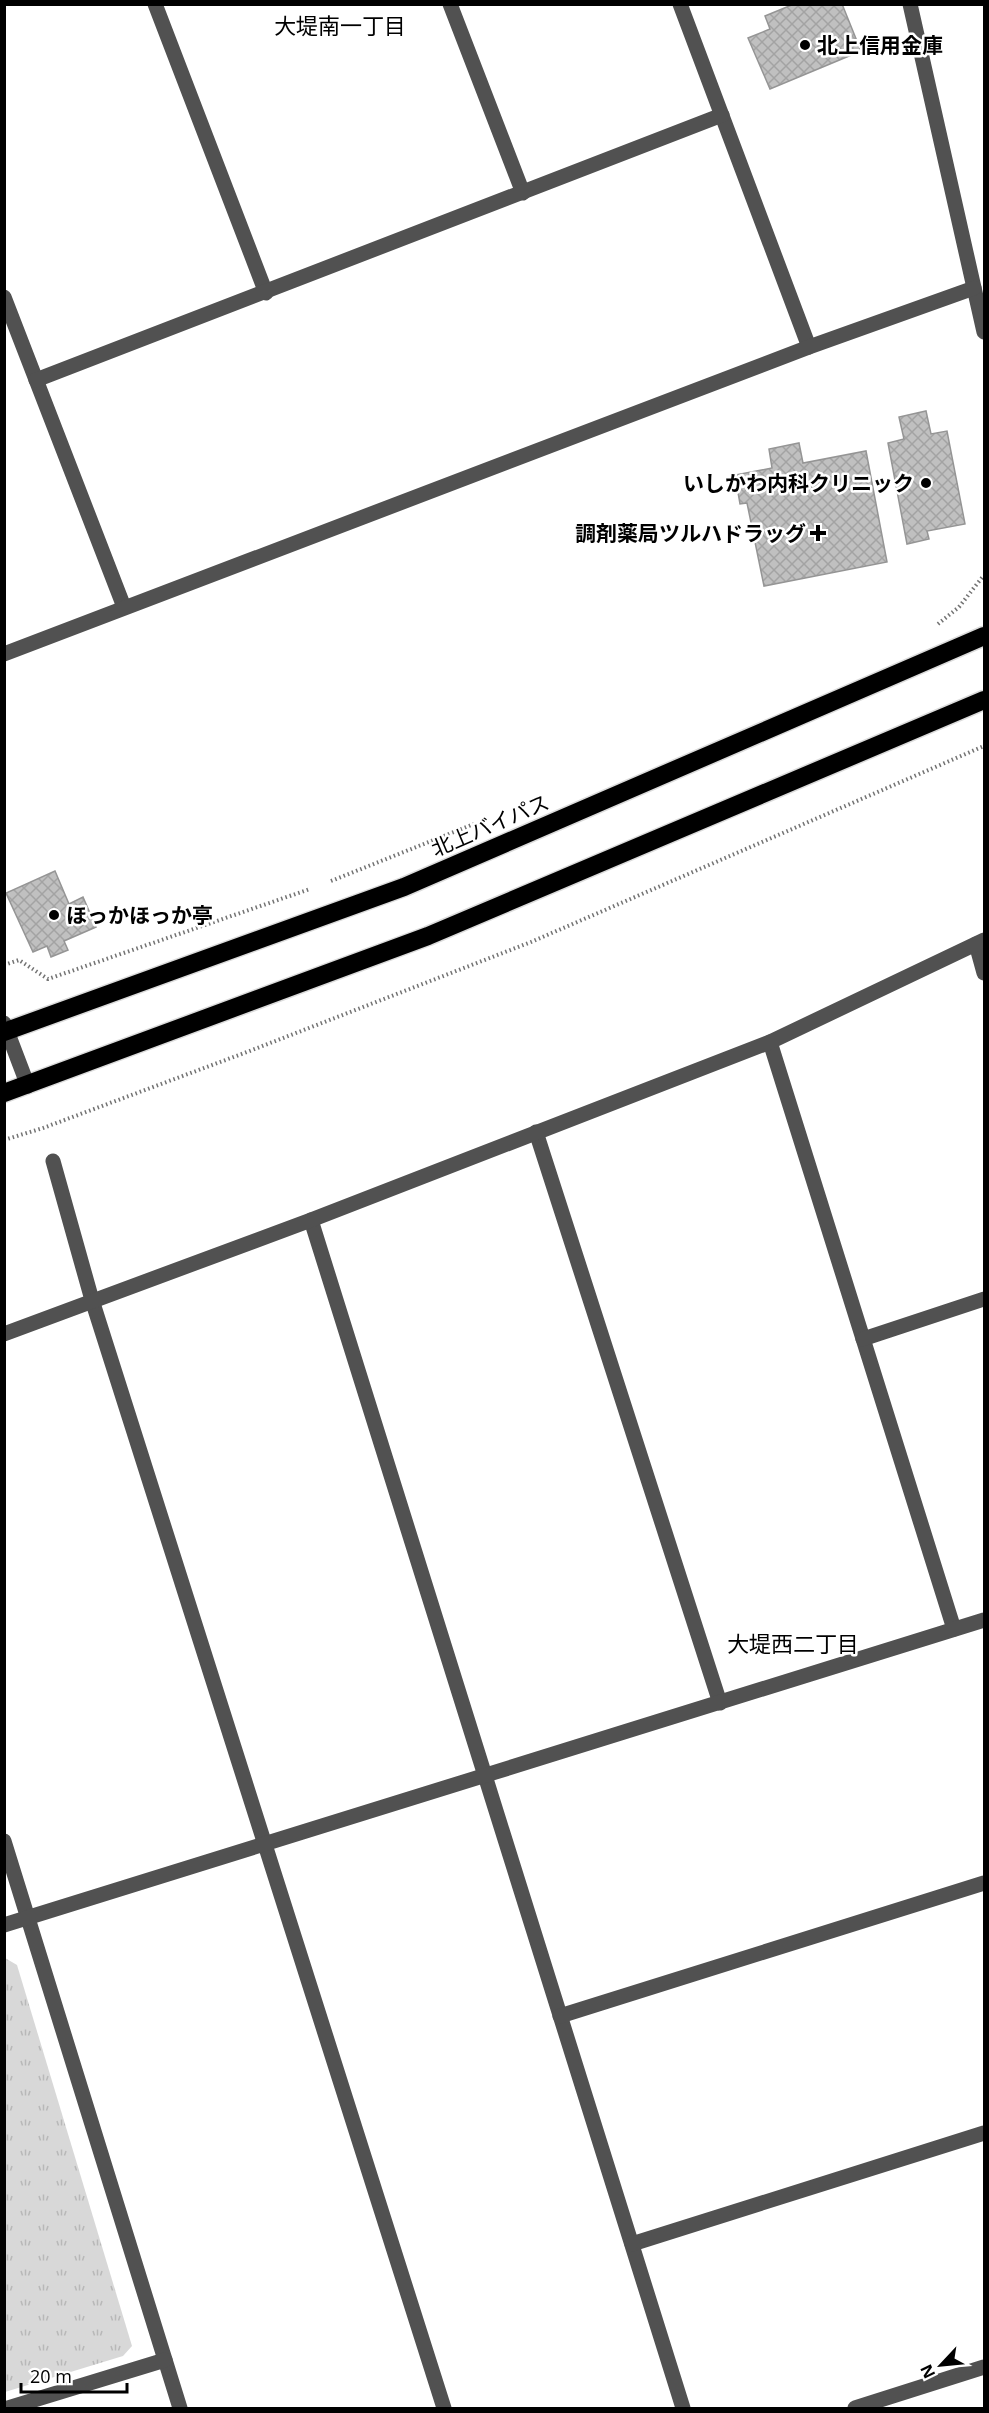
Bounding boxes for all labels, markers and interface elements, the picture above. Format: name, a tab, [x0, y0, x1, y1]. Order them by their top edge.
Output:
district label: 大堤南一丁目	[274, 10, 406, 40]
place label: 北上信用金庫	[817, 31, 943, 59]
marker: 北上信用金庫	[798, 38, 812, 52]
place label: いしかわ内科クリニック	[683, 469, 914, 497]
marker: いしかわ内科クリニック	[919, 476, 933, 490]
place label: 調剤薬局ツルハドラッグ	[575, 519, 806, 547]
marker: 調剤薬局ツルハドラッグ	[811, 526, 825, 540]
street label: 北上バイパス	[427, 788, 553, 862]
place label: ほっかほっか亭	[66, 901, 213, 929]
marker: ほっかほっか亭	[47, 908, 61, 922]
district label: 大堤西二丁目	[727, 1628, 859, 1658]
north arrow	[911, 2335, 971, 2395]
scale bar	[21, 2356, 128, 2394]
text: N	[915, 2361, 940, 2382]
text: 20 m	[30, 2364, 72, 2388]

